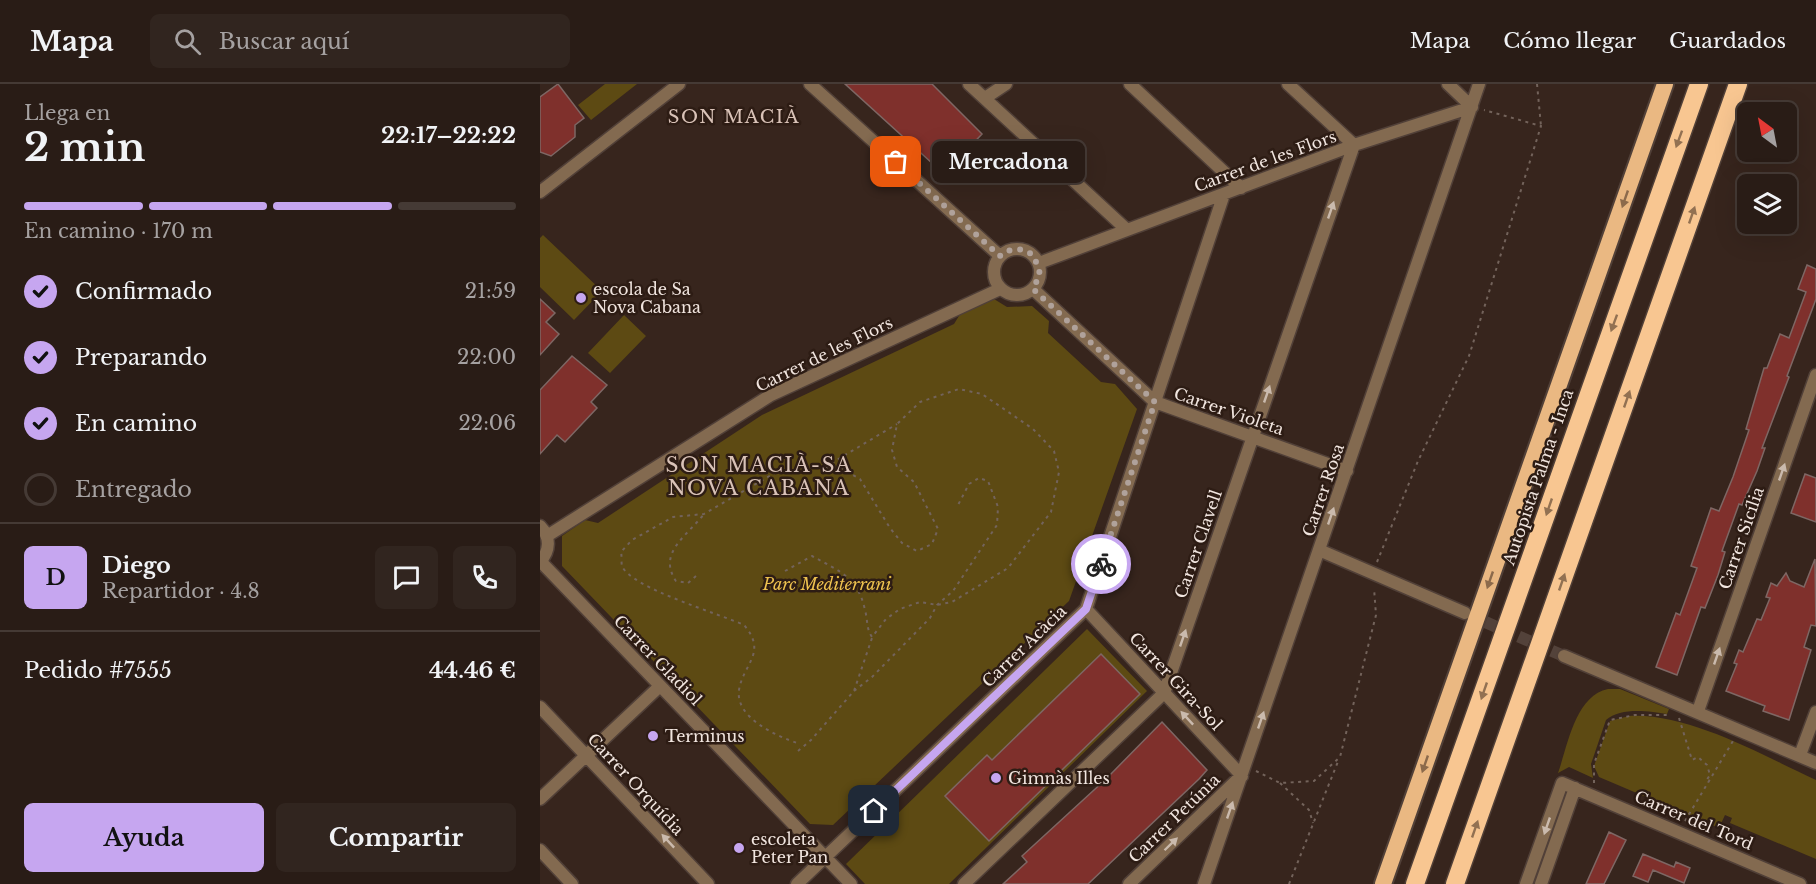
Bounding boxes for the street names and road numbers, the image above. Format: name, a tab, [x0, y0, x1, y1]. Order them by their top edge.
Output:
street label: Carrer de les Flors	[1191, 126, 1339, 196]
street label: Carrer de les Flors	[752, 312, 896, 396]
street label: Carrer Violeta	[1172, 383, 1287, 439]
street label: Autopista Palma - Inca	[1498, 386, 1578, 569]
street label: Carrer Rosa	[1298, 441, 1348, 539]
street label: Carrer Sicília	[1714, 484, 1768, 592]
street label: Carrer Clavell	[1170, 487, 1226, 601]
street label: Carrer Acàcia	[978, 601, 1070, 691]
street label: Carrer Gladiol	[610, 611, 706, 709]
street label: Carrer Gira-Sol	[1125, 628, 1227, 734]
street label: Carrer Orquídia	[584, 729, 688, 839]
street label: Carrer Petúnia	[1124, 769, 1224, 867]
street label: Carrer del Tord	[1632, 786, 1756, 854]

